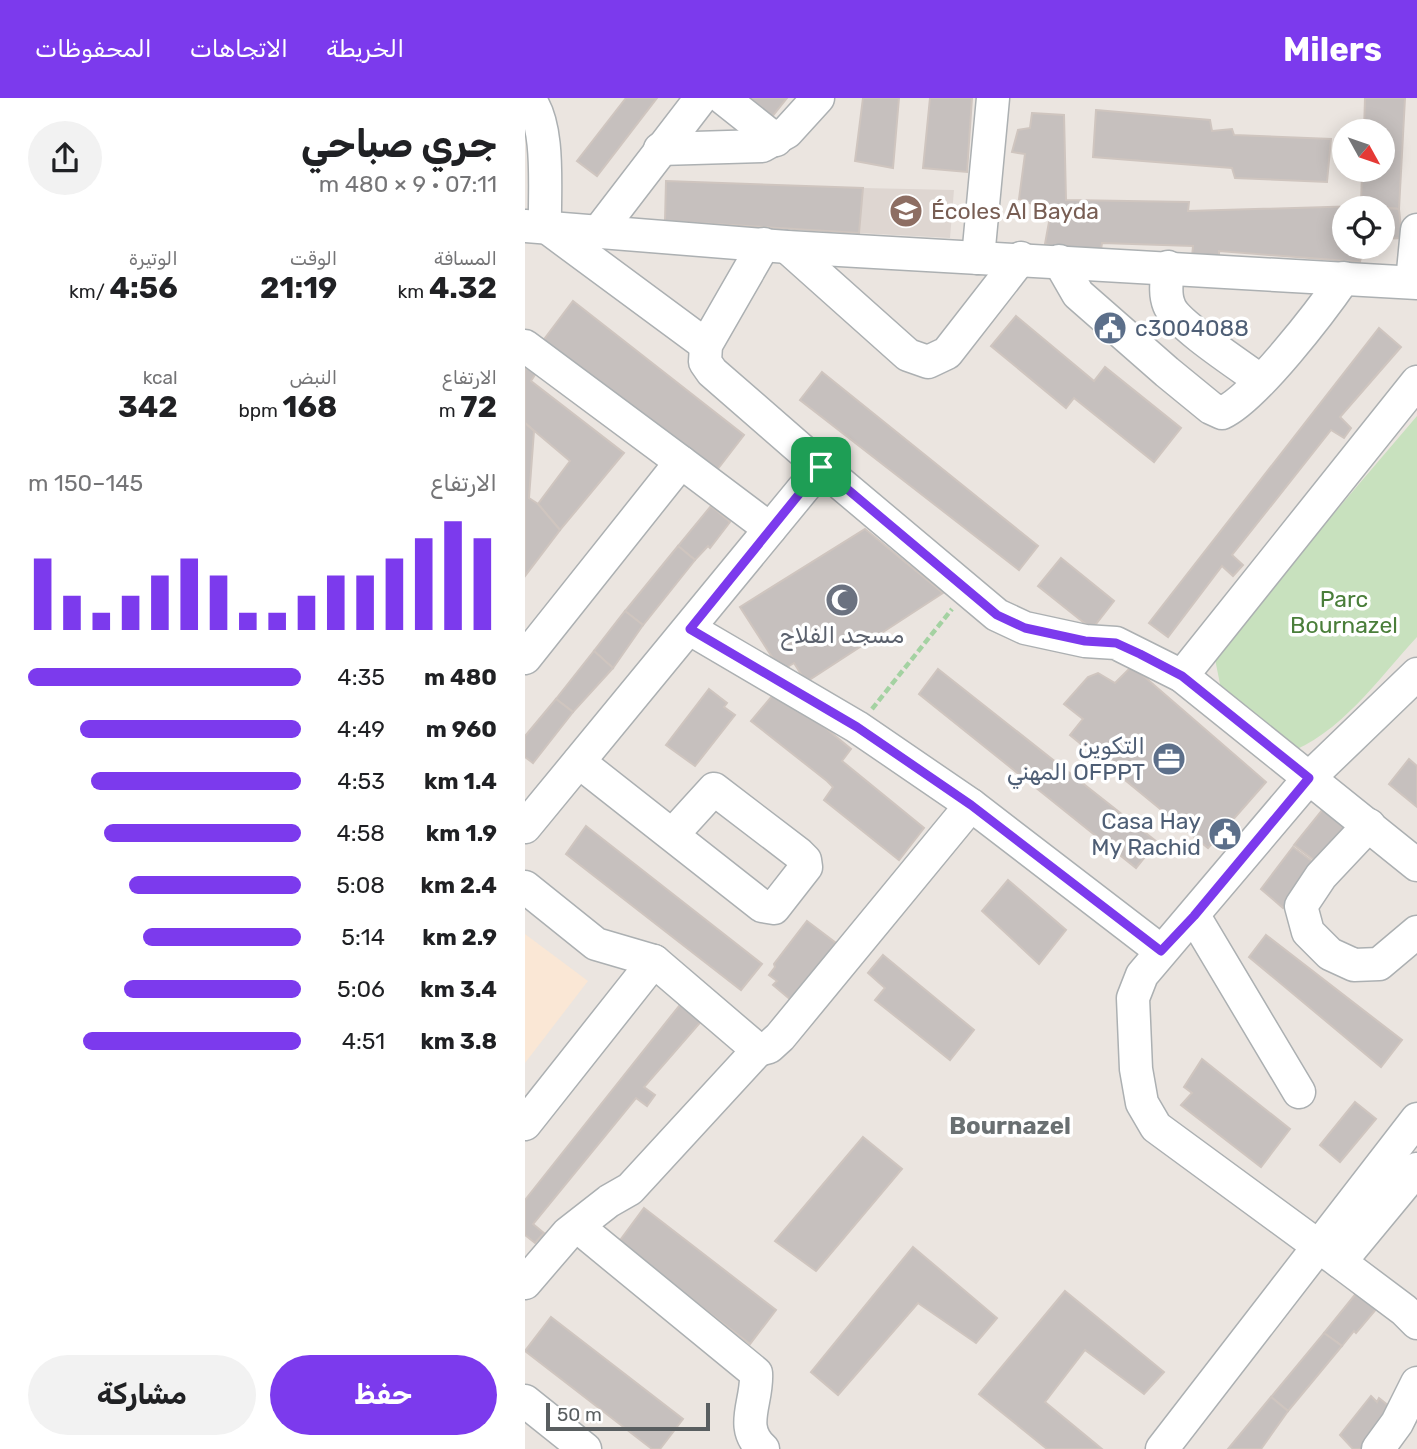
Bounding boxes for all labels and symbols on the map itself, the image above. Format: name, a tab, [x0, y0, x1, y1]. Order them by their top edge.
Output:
north arrow	[1332, 119, 1395, 182]
school or university icon: Écoles Al Bayda	[887, 192, 925, 230]
place label: Écoles Al Bayda	[931, 197, 1099, 225]
public building icon: c3004088	[1091, 309, 1129, 347]
place label: c3004088	[1135, 314, 1249, 342]
pin	[791, 437, 851, 497]
mosque icon: مسجد الفلاح	[823, 581, 861, 619]
park label: Parc Bournazel	[1290, 585, 1398, 639]
place label: مسجد الفلاح	[780, 621, 904, 651]
place label: التكوين المهني OFPPT	[1007, 732, 1145, 789]
office icon: التكوين المهني OFPPT	[1150, 740, 1188, 778]
place label: Casa Hay My Rachid	[1091, 807, 1201, 861]
public building icon: Casa Hay My Rachid	[1206, 815, 1244, 853]
district label: Bournazel	[949, 1112, 1071, 1140]
scale bar	[546, 1400, 711, 1432]

